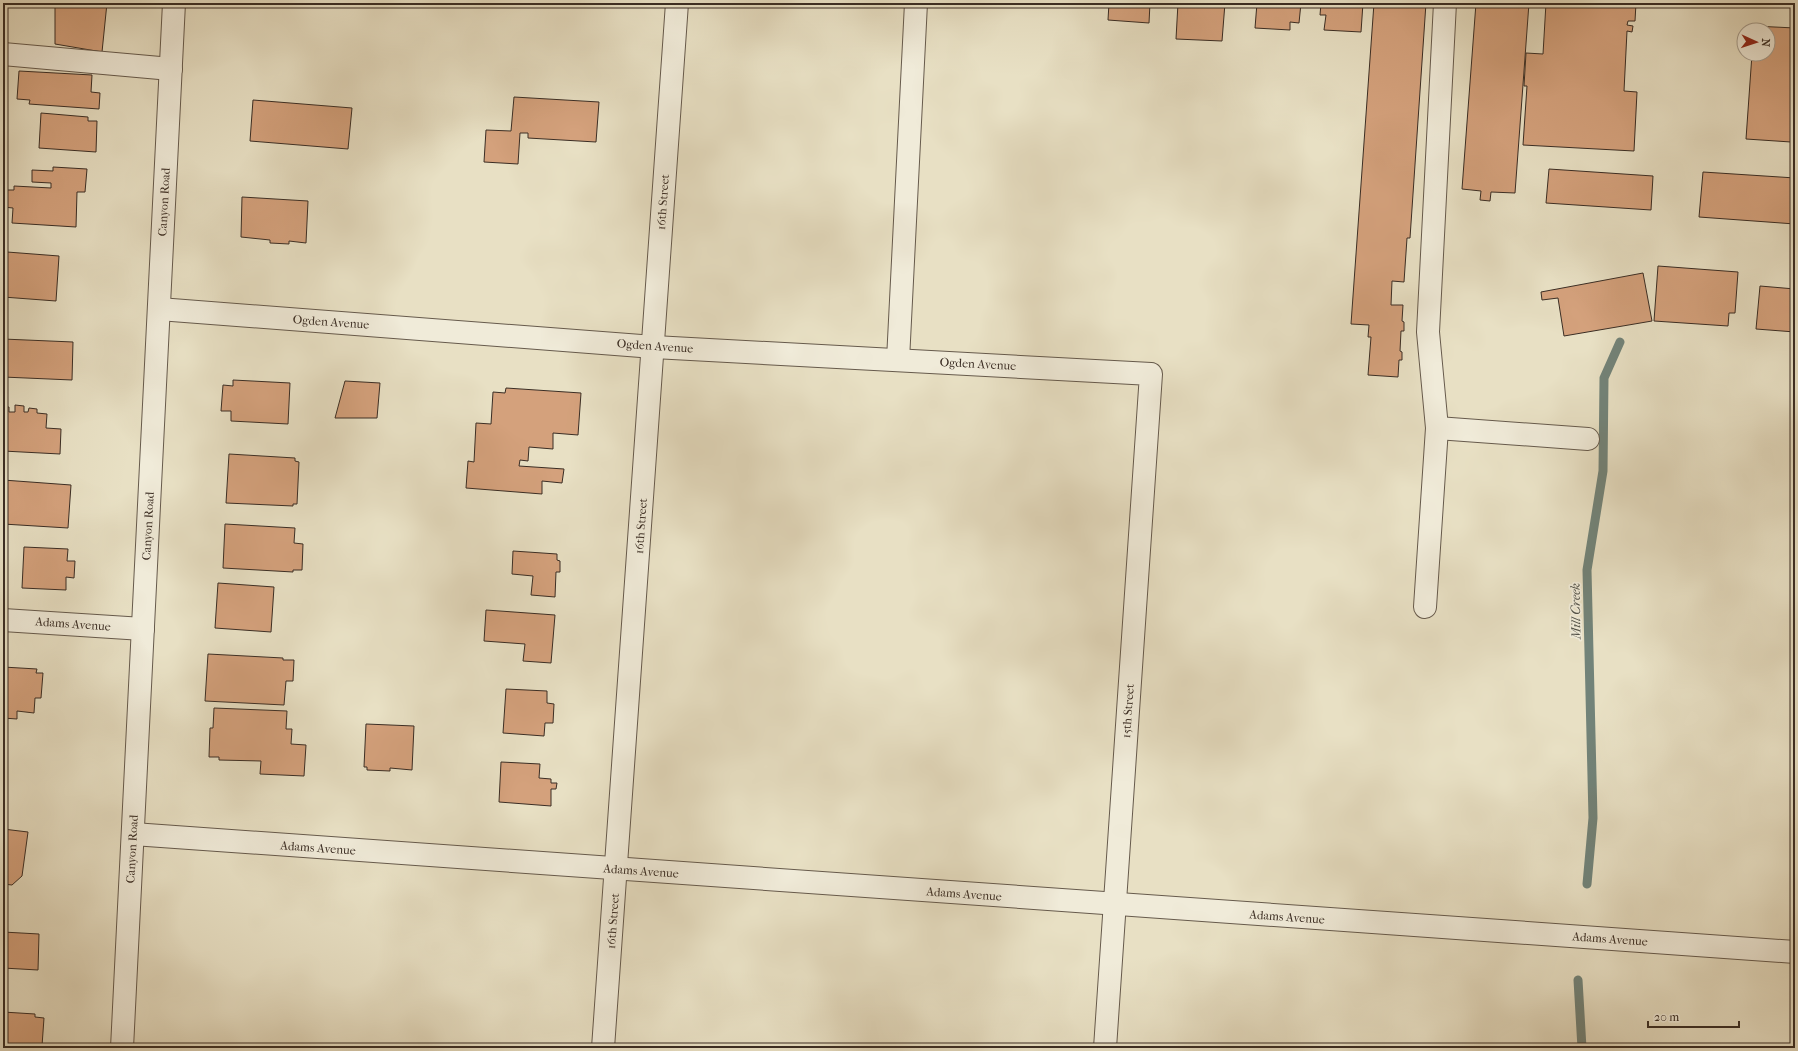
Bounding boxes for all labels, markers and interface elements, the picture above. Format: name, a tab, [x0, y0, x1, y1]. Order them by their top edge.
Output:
north arrow	[1736, 22, 1776, 62]
text: N	[1759, 38, 1772, 48]
street label: Canyon Road	[155, 167, 173, 237]
street label: 16th Street	[654, 173, 672, 230]
street label: Ogden Avenue	[292, 312, 370, 332]
street label: Ogden Avenue	[616, 336, 694, 356]
street label: Ogden Avenue	[939, 355, 1017, 373]
street label: Canyon Road	[139, 491, 157, 561]
street label: 16th Street	[632, 497, 650, 554]
water label: Mill Creek	[1568, 583, 1584, 640]
street label: Adams Avenue	[34, 614, 111, 634]
street label: 15th Street	[1119, 683, 1137, 739]
street label: Canyon Road	[123, 814, 141, 884]
street label: Adams Avenue	[279, 838, 356, 858]
street label: Adams Avenue	[602, 861, 679, 881]
street label: Adams Avenue	[925, 884, 1002, 904]
street label: 16th Street	[604, 892, 622, 949]
street label: Adams Avenue	[1248, 907, 1325, 927]
street label: Adams Avenue	[1571, 929, 1648, 949]
scale bar	[1648, 1003, 1739, 1029]
text: 20 m	[1654, 1010, 1679, 1024]

